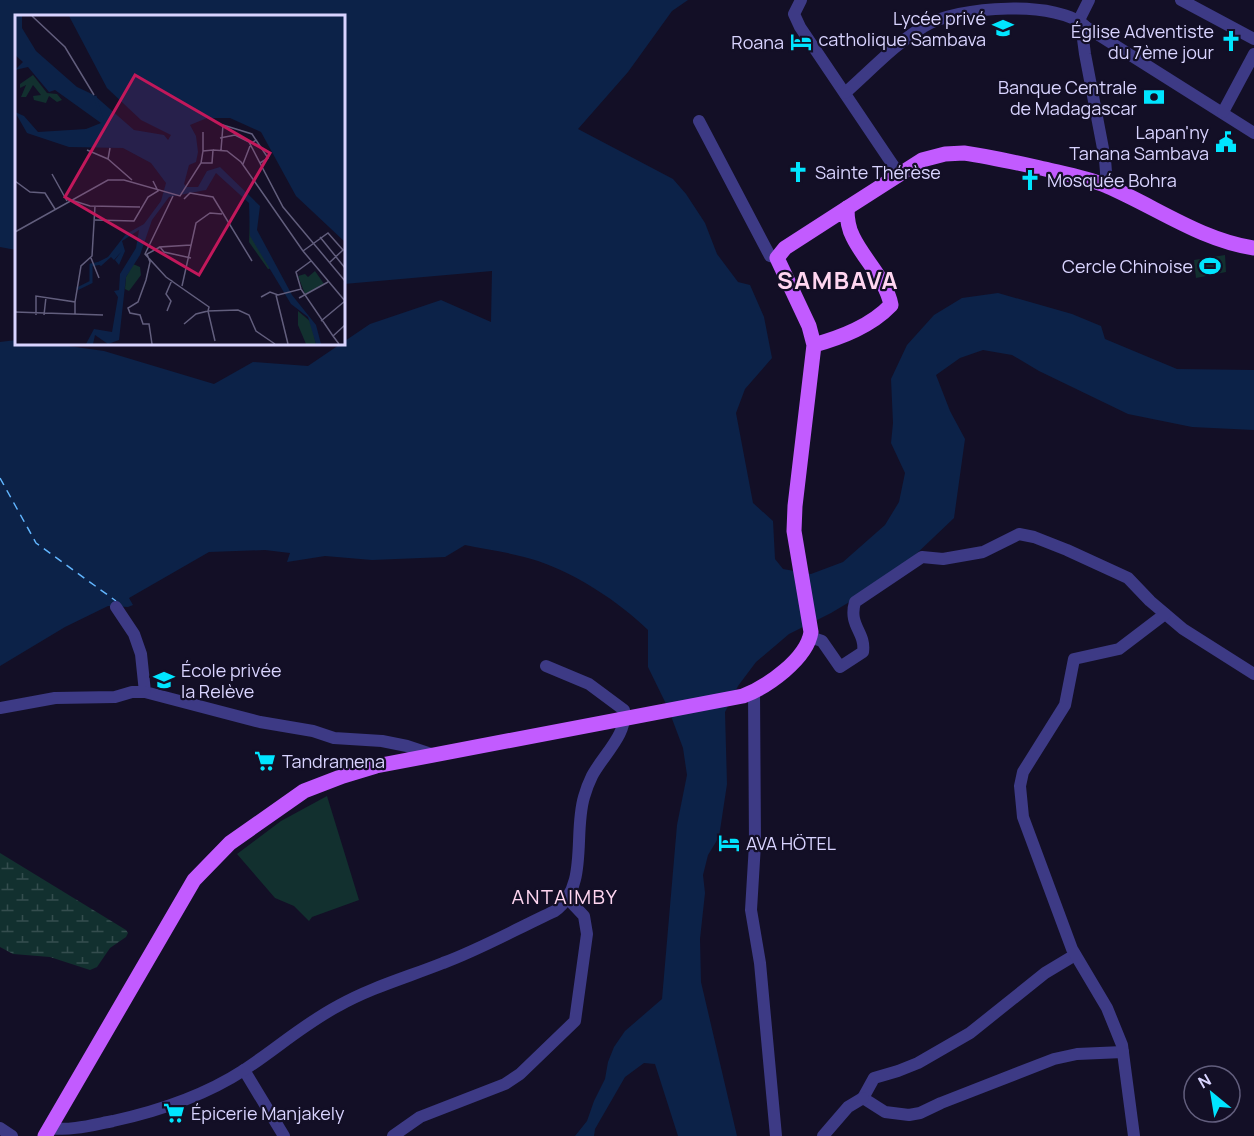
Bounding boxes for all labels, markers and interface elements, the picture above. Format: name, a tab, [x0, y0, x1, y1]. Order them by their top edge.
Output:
place label: Lycée privé catholique Sambava	[818, 6, 986, 51]
inset map	[15, 15, 345, 345]
school or university icon: Lycée privé catholique Sambava	[991, 16, 1015, 40]
place label: Église Adventiste du 7ème jour	[1071, 19, 1214, 64]
church icon: Église Adventiste du 7ème jour	[1219, 29, 1243, 53]
place label: Roana	[731, 30, 784, 54]
hotel icon: Roana	[789, 30, 813, 54]
place label: Banque Centrale de Madagascar	[998, 75, 1138, 120]
bank icon: Banque Centrale de Madagascar	[1142, 85, 1166, 109]
place label: Lapan'ny Tanana Sambava	[1069, 120, 1209, 165]
public building icon: Lapan'ny Tanana Sambava	[1214, 130, 1238, 154]
church icon: Sainte Thérèse	[786, 160, 810, 184]
place label: Sainte Thérèse	[815, 160, 941, 184]
church icon: Mosquée Bohra	[1018, 168, 1042, 192]
place label: Mosquée Bohra	[1047, 168, 1177, 192]
place label: Cercle Chinoise	[1062, 254, 1193, 278]
sports icon: Cercle Chinoise	[1198, 254, 1222, 278]
district label: SAMBAVA	[777, 263, 899, 296]
place label: École privée la Relève	[181, 658, 281, 703]
school or university icon: École privée la Relève	[152, 668, 176, 692]
supermarket icon: Tandramena	[253, 749, 277, 773]
place label: Tandramena	[282, 749, 385, 773]
hotel icon: AVA HÖTEL	[717, 831, 741, 855]
place label: AVA HÖTEL	[746, 831, 836, 855]
district label: ANTAIMBY	[512, 883, 618, 910]
north arrow	[1182, 1064, 1242, 1124]
text: N	[1194, 1069, 1215, 1093]
supermarket icon: Épicerie Manjakely	[162, 1101, 186, 1125]
place label: Épicerie Manjakely	[191, 1101, 345, 1125]

